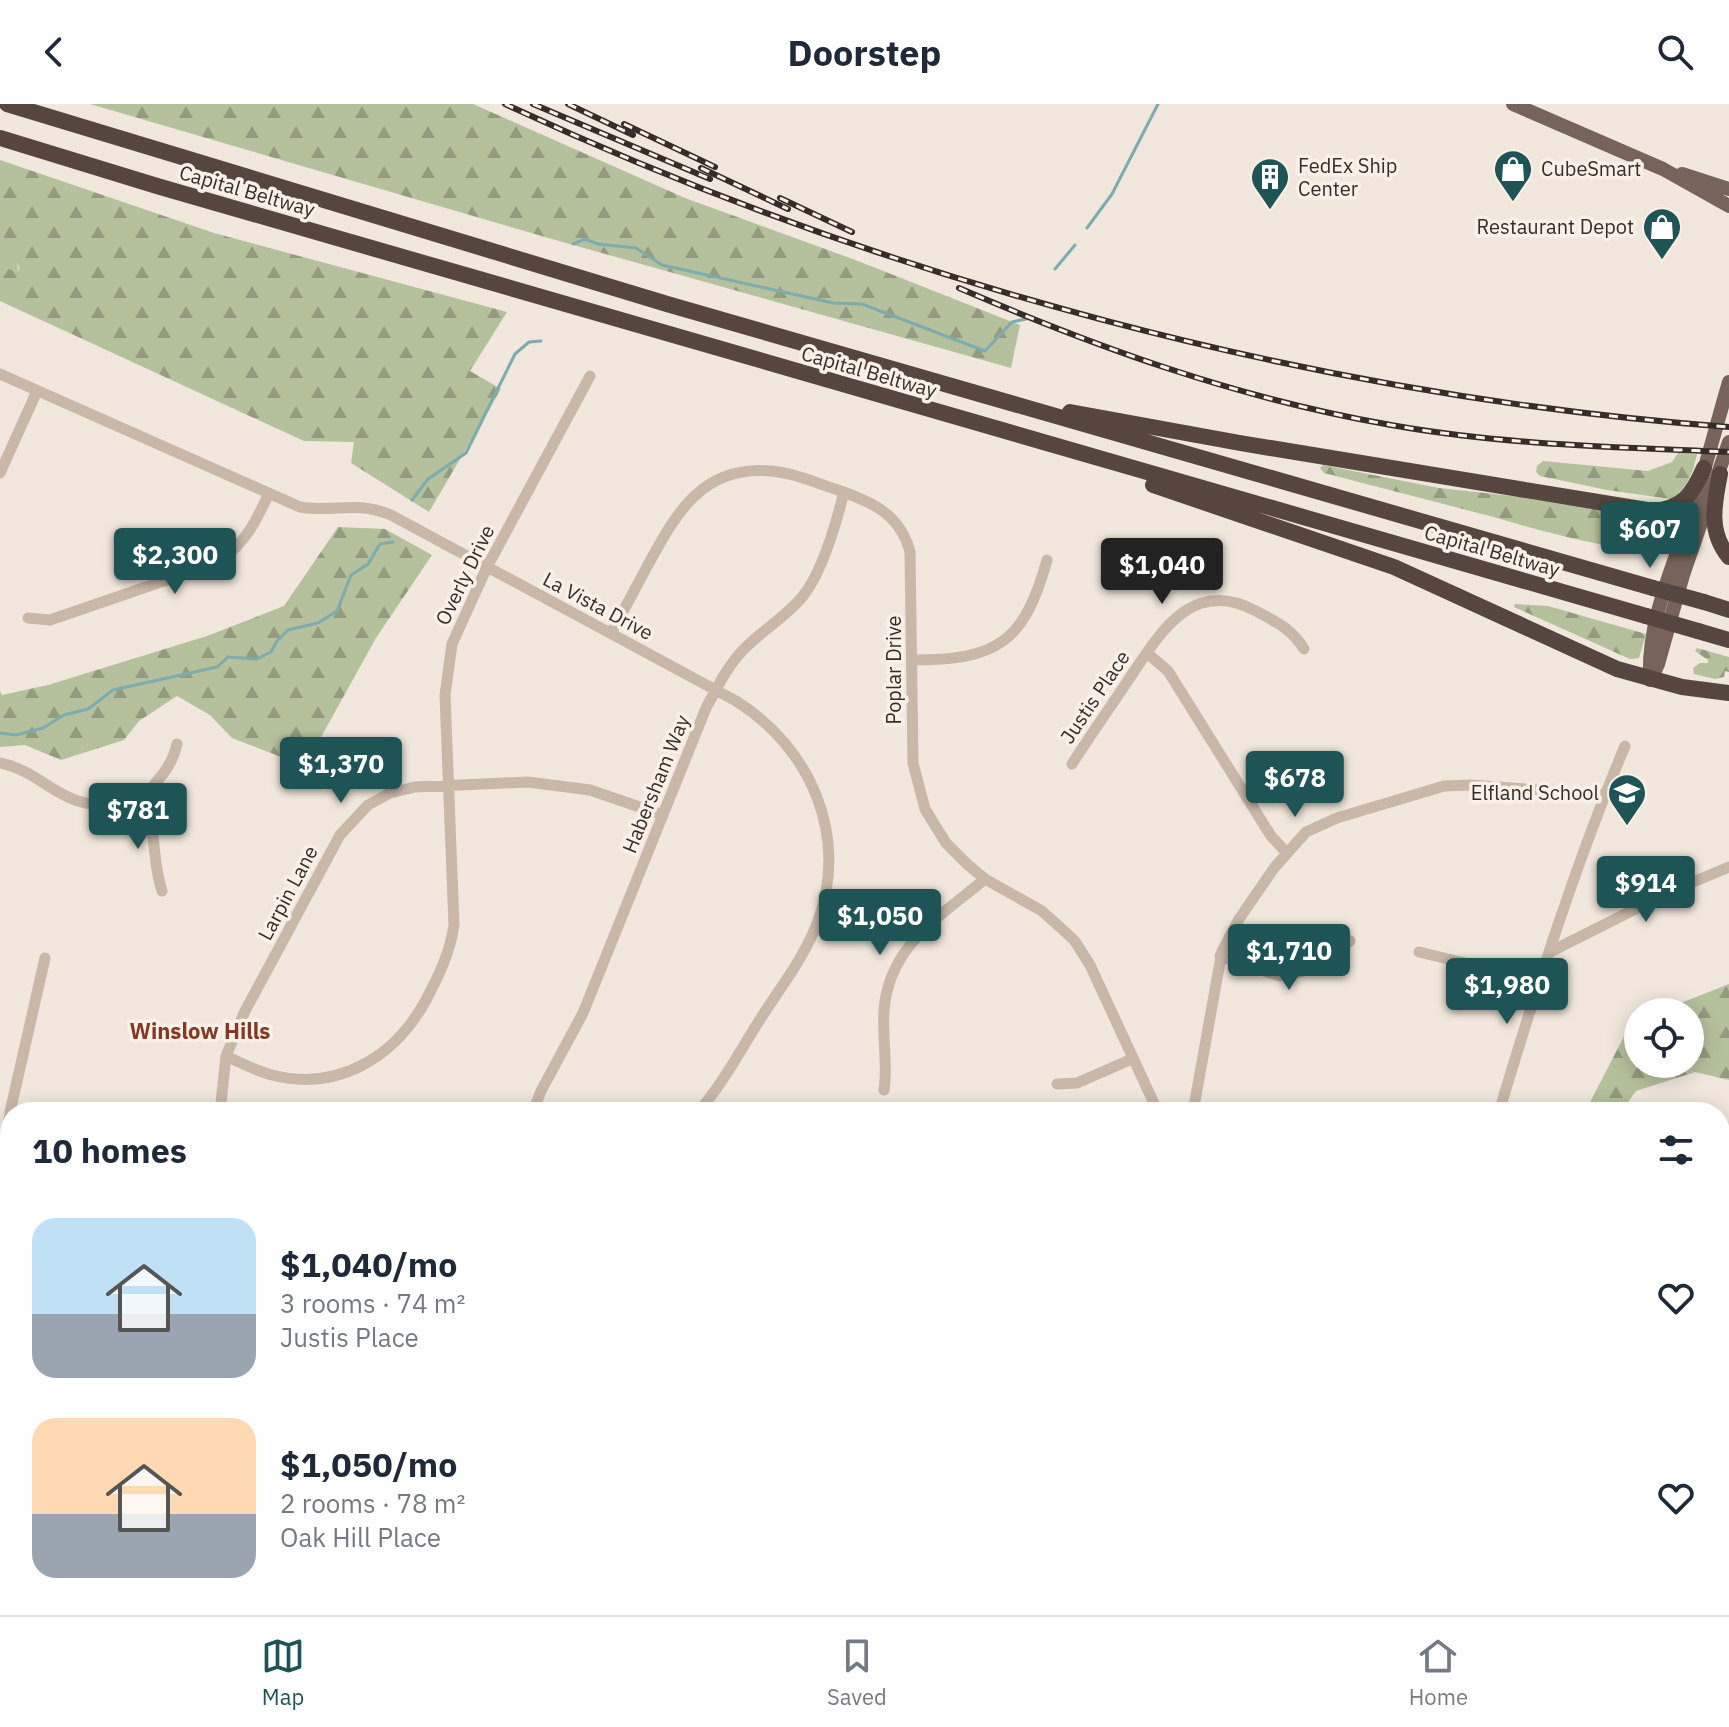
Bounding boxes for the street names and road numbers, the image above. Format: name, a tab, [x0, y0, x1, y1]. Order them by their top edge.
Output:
street label: Capital Beltway	[176, 158, 318, 223]
street label: Capital Beltway	[798, 339, 940, 404]
street label: Capital Beltway	[1421, 518, 1563, 583]
street label: Overly Drive	[429, 520, 500, 629]
street label: La Vista Drive	[538, 565, 658, 646]
street label: Poplar Drive	[880, 615, 907, 725]
street label: Justis Place	[1054, 645, 1136, 749]
street label: Habersham Way	[616, 711, 696, 857]
street label: Larpin Lane	[251, 841, 324, 945]

